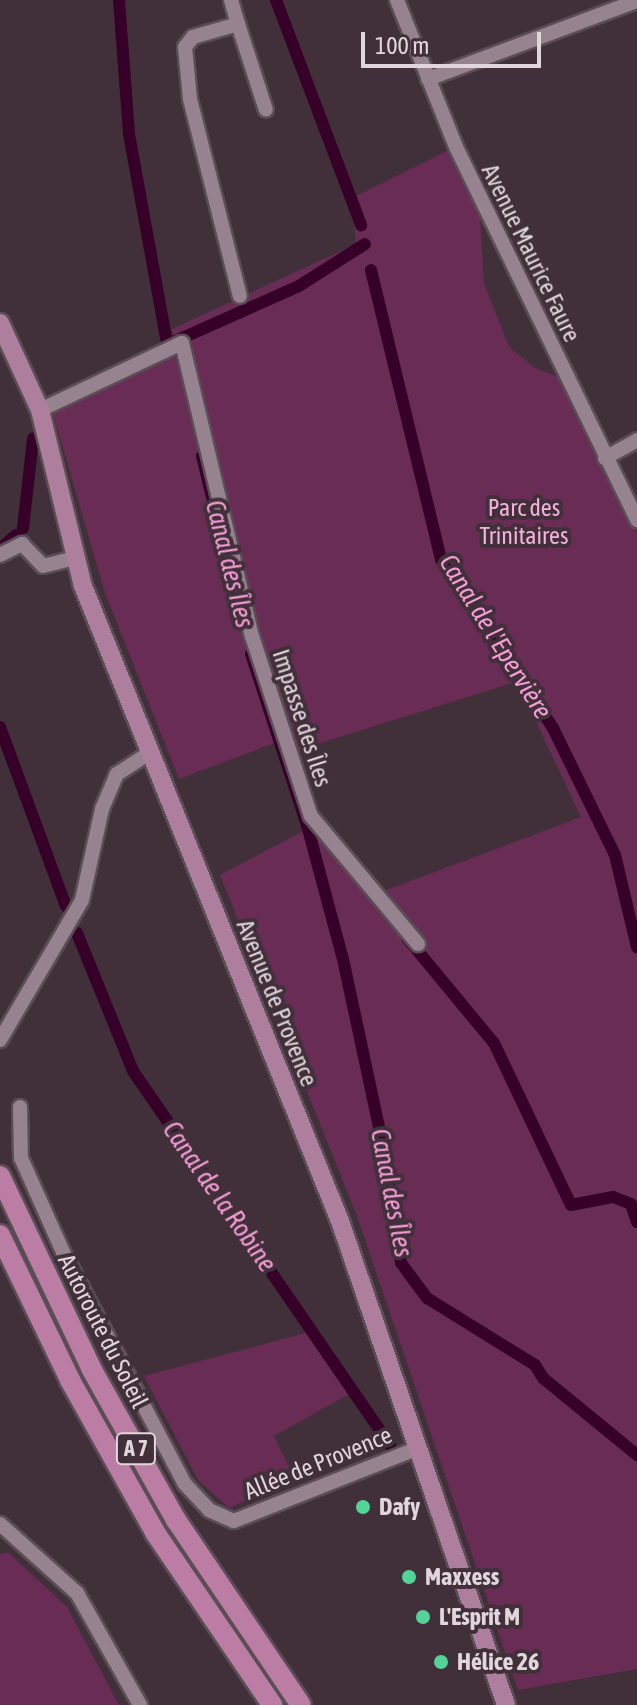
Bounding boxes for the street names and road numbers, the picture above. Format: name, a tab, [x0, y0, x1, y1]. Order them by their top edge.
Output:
street label: Avenue Maurice Faure	[476, 159, 586, 347]
street label: Impasse des Îles	[266, 646, 338, 790]
street label: Avenue de Provence	[230, 915, 324, 1091]
street label: Autoroute du Soleil	[52, 1249, 154, 1413]
street label: Allée de Provence	[240, 1420, 396, 1506]
road number: A 7	[114, 1431, 158, 1467]

